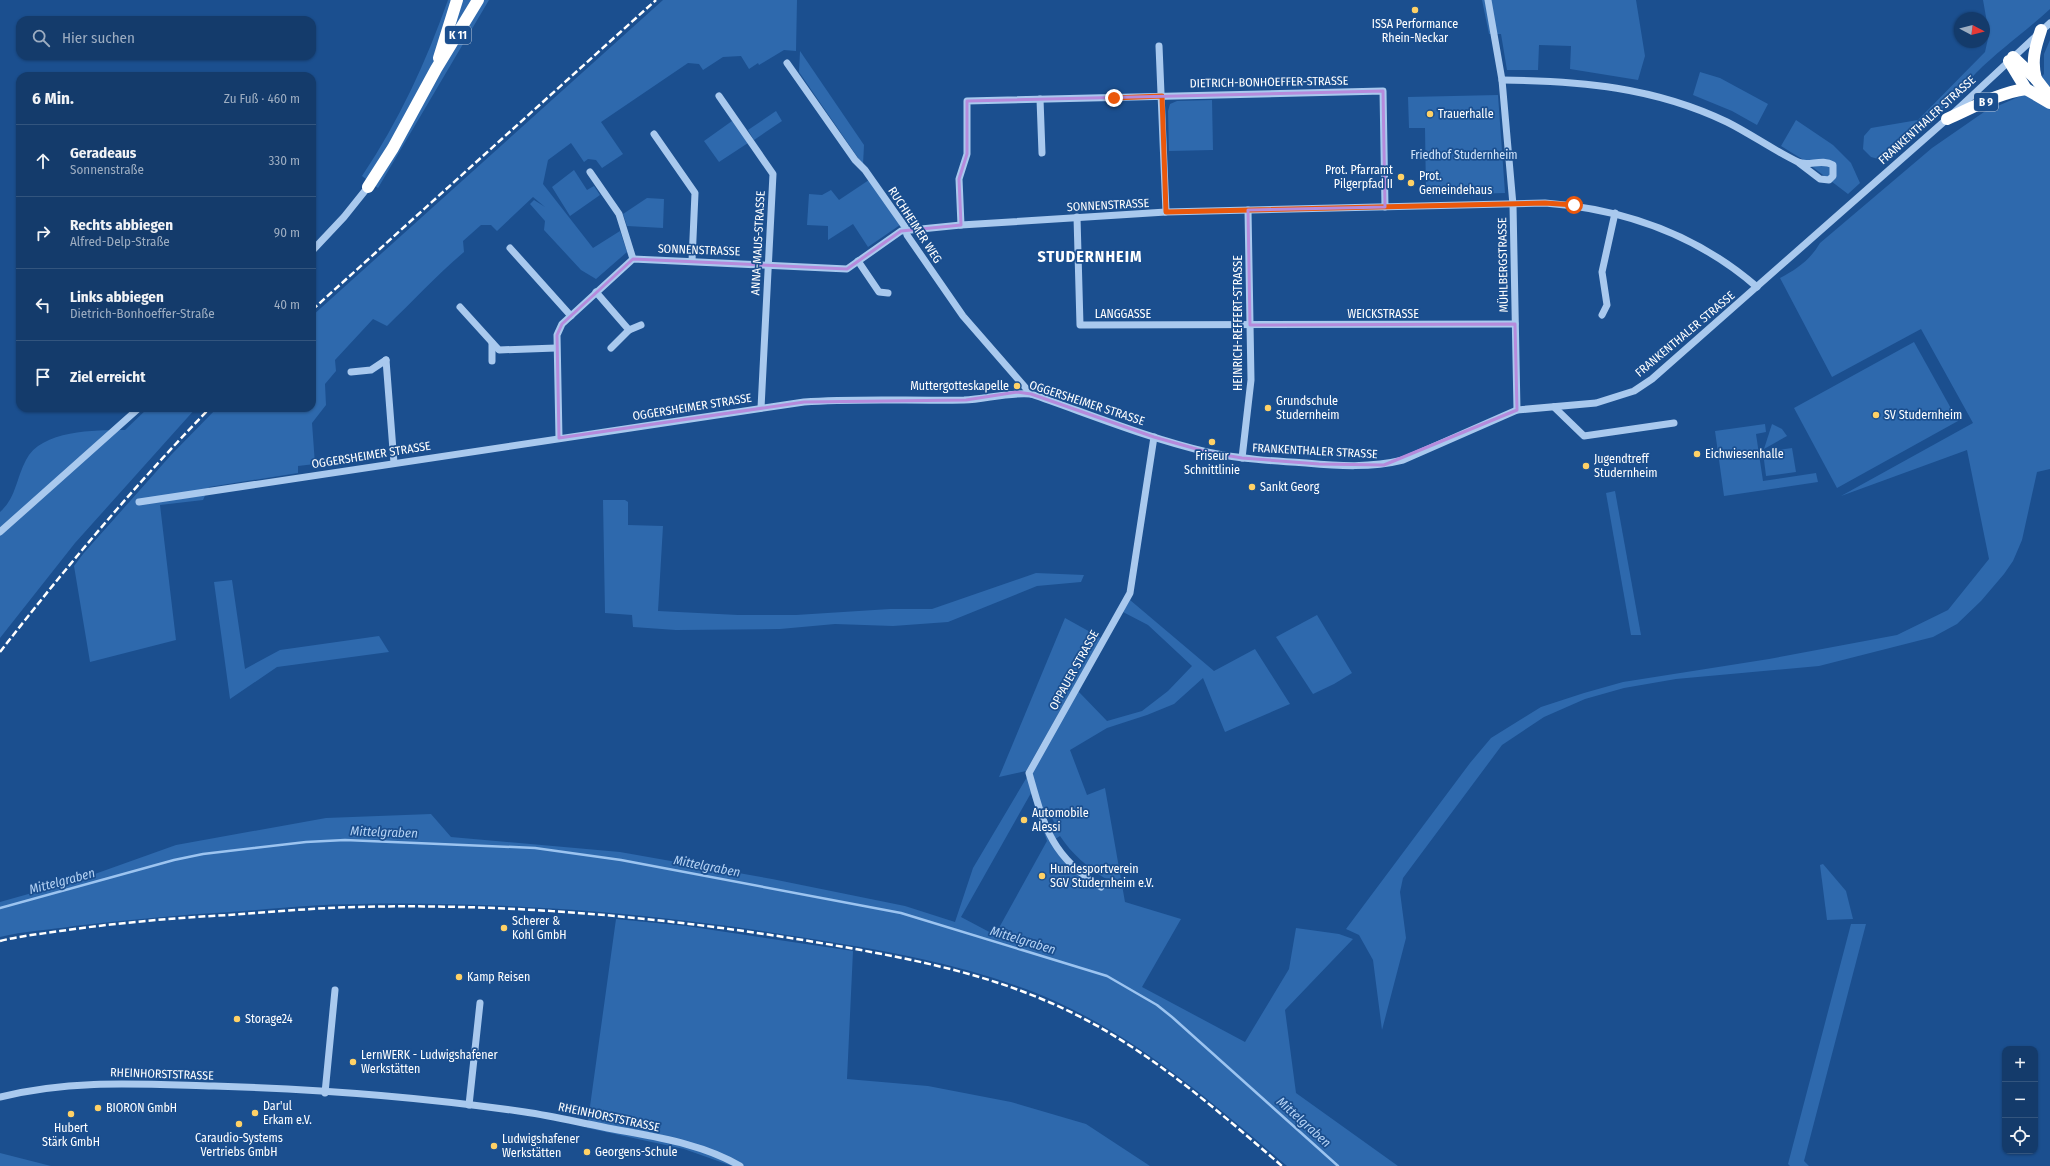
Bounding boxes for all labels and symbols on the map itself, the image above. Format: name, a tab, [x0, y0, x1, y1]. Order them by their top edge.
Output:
marker: ISSA Performance Rhein-Neckar	[1410, 5, 1420, 15]
north arrow	[1954, 12, 1990, 48]
place label: ISSA Performance Rhein-Neckar	[1372, 17, 1458, 45]
road number: K 11	[445, 26, 471, 44]
street label: FRANKENTHALER STRASSE	[1876, 73, 1979, 167]
street label: DIETRICH-BONHOEFFER-STRASSE	[1190, 74, 1349, 90]
route end	[1105, 89, 1123, 107]
road number: B 9	[1974, 93, 1998, 111]
place label: Trauerhalle	[1438, 107, 1494, 121]
marker: Trauerhalle	[1425, 109, 1435, 119]
park label: Friedhof Studernheim	[1410, 148, 1518, 162]
place label: Prot. Pfarramt Pilgerpfad II	[1325, 163, 1393, 191]
place label: Prot. Gemeindehaus	[1419, 169, 1492, 197]
marker: Prot. Pfarramt Pilgerpfad II	[1396, 172, 1406, 182]
marker: Prot. Gemeindehaus	[1406, 178, 1416, 188]
street label: RUCHHEIMER WEG	[885, 184, 945, 266]
street label: ANNA-MAUS-STRASSE	[748, 190, 768, 296]
street label: SONNENSTRASSE	[1066, 196, 1150, 214]
route start	[1565, 196, 1583, 214]
street label: MÜHLBERGSTRASSE	[1493, 217, 1511, 313]
street label: SONNENSTRASSE	[658, 242, 741, 258]
district label: STUDERNHEIM	[1038, 247, 1142, 266]
street label: HEINRICH-REFFERT-STRASSE	[1231, 255, 1245, 391]
street label: FRANKENTHALER STRASSE	[1632, 288, 1738, 380]
street label: LANGGASSE	[1095, 307, 1152, 321]
street label: WEICKSTRASSE	[1347, 307, 1419, 321]
street label: OGGERSHEIMER STRASSE	[1028, 378, 1147, 428]
place label: Muttergotteskapelle	[910, 379, 1009, 393]
marker: Muttergotteskapelle	[1012, 381, 1022, 391]
street label: OGGERSHEIMER STRASSE	[631, 391, 753, 423]
place label: Grundschule Studernheim	[1276, 394, 1340, 422]
marker: Grundschule Studernheim	[1263, 403, 1273, 413]
place label: SV Studernheim	[1884, 408, 1962, 422]
marker: SV Studernheim	[1871, 410, 1881, 420]
marker: Friseur Schnittlinie	[1207, 437, 1217, 447]
street label: OGGERSHEIMER STRASSE	[310, 439, 432, 471]
street label: FRANKENTHALER STRASSE	[1252, 441, 1378, 461]
place label: Eichwiesenhalle	[1705, 447, 1784, 461]
place label: Friseur Schnittlinie	[1184, 449, 1240, 477]
marker: Eichwiesenhalle	[1692, 449, 1702, 459]
place label: Jugendtreff Studernheim	[1594, 452, 1658, 480]
marker: Jugendtreff Studernheim	[1581, 461, 1591, 471]
place label: Sankt Georg	[1260, 480, 1320, 494]
marker: Sankt Georg	[1247, 482, 1257, 492]
street label: OPPAUER STRASSE	[1046, 627, 1102, 712]
place label: Automobile Alessi	[1032, 806, 1089, 834]
marker: Automobile Alessi	[1019, 815, 1029, 825]
water label: Mittelgraben	[350, 823, 418, 841]
water label: Mittelgraben	[672, 852, 742, 880]
place label: Hundesportverein SGV Studernheim e.V.	[1050, 862, 1154, 890]
water label: Mittelgraben	[27, 865, 97, 897]
marker: Hundesportverein SGV Studernheim e.V.	[1037, 871, 1047, 881]
place label: Scherer & Kohl GmbH	[512, 914, 567, 942]
marker: Scherer & Kohl GmbH	[499, 923, 509, 933]
water label: Mittelgraben	[988, 923, 1058, 957]
place label: Kamp Reisen	[467, 970, 530, 984]
marker: Kamp Reisen	[454, 972, 464, 982]
place label: Storage24	[245, 1012, 293, 1026]
marker: Storage24	[232, 1014, 242, 1024]
place label: LernWERK - Ludwigshafener Werkstätten	[361, 1048, 498, 1076]
marker: LernWERK - Ludwigshafener Werkstätten	[348, 1057, 358, 1067]
street label: RHEINHORSTSTRASSE	[110, 1065, 214, 1083]
water label: Mittelgraben	[1274, 1094, 1334, 1150]
place label: Dar'ul Erkam e.V.	[263, 1099, 312, 1127]
street label: RHEINHORSTSTRASSE	[557, 1099, 661, 1135]
place label: BIORON GmbH	[106, 1101, 177, 1115]
marker: BIORON GmbH	[93, 1103, 103, 1113]
marker: Dar'ul Erkam e.V.	[250, 1108, 260, 1118]
marker: Hubert Stärk GmbH	[66, 1109, 76, 1119]
marker: Caraudio-Systems Vertriebs GmbH	[234, 1119, 244, 1129]
place label: Hubert Stärk GmbH	[42, 1121, 100, 1149]
place label: Caraudio-Systems Vertriebs GmbH	[195, 1131, 283, 1159]
place label: Ludwigshafener Werkstätten	[502, 1132, 580, 1160]
marker: Ludwigshafener Werkstätten	[489, 1141, 499, 1151]
place label: Georgens-Schule	[595, 1145, 678, 1159]
marker: Georgens-Schule	[582, 1147, 592, 1157]

